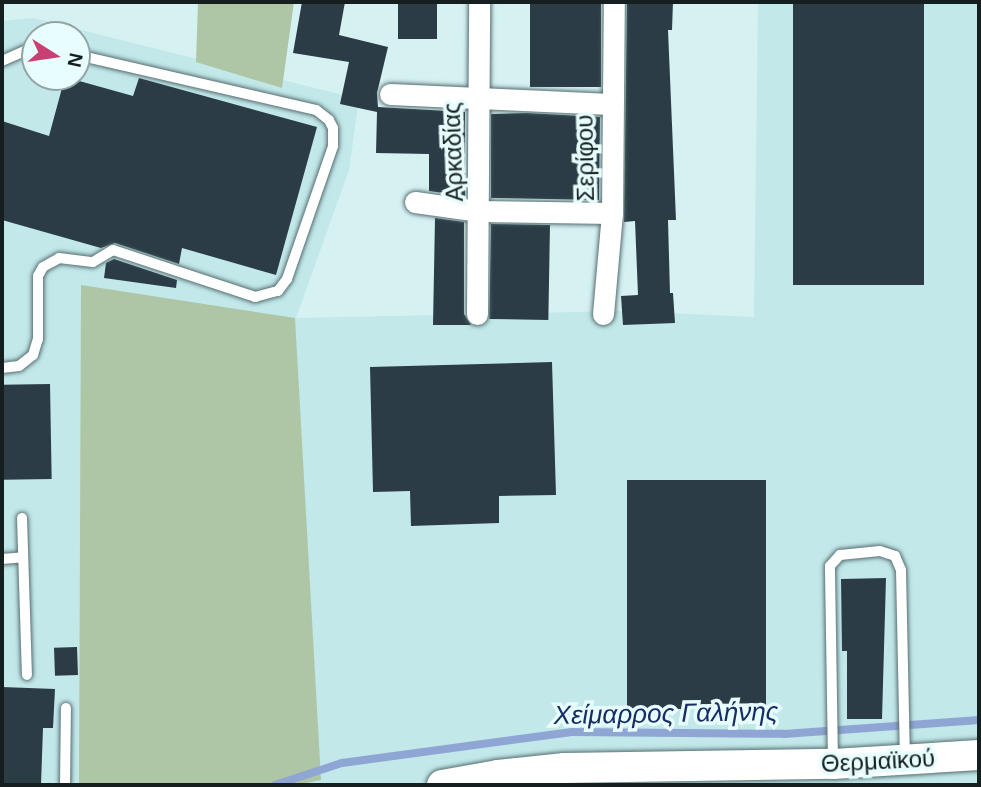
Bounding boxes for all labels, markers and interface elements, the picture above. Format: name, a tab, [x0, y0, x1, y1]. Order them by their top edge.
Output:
north arrow	[21, 21, 91, 91]
text: N	[63, 51, 87, 69]
street label: Αρκαδίας	[437, 102, 469, 202]
street label: Σερίφου	[570, 114, 600, 202]
water label: Χείμαρρος Γαλήνης	[553, 696, 779, 732]
street label: Θερμαϊκού	[820, 744, 936, 778]

